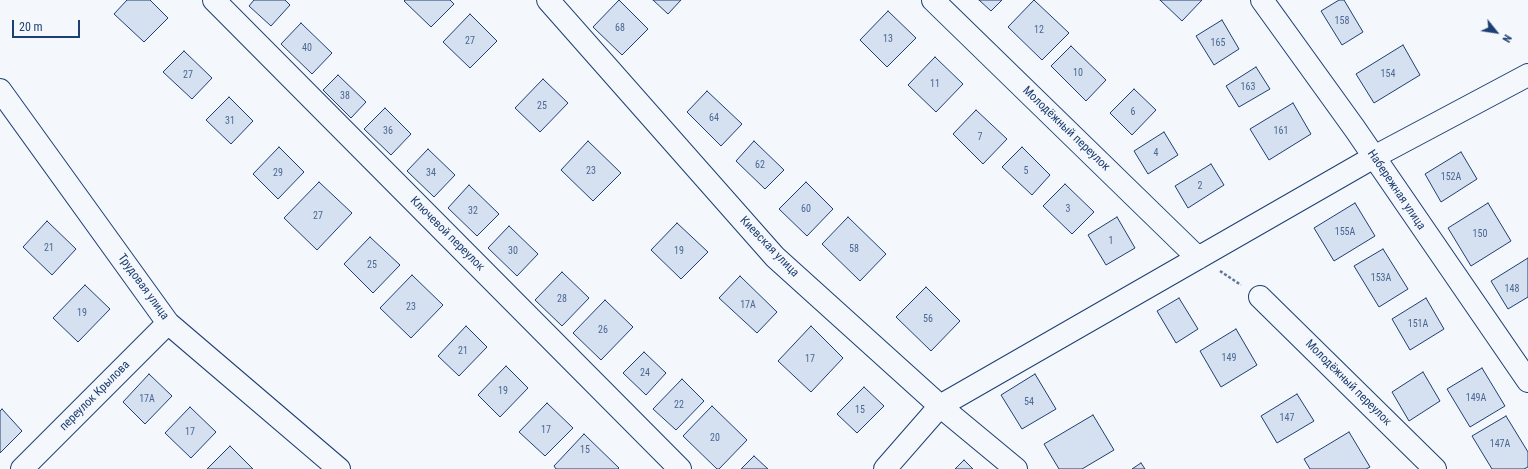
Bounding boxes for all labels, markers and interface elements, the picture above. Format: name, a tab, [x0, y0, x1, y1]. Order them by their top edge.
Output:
scale bar	[14, 12, 82, 38]
north arrow	[1476, 12, 1516, 52]
house number: 158	[1335, 15, 1349, 27]
text: 20 m	[19, 20, 43, 34]
house number: 68	[615, 22, 625, 34]
house number: 12	[1034, 24, 1044, 36]
text: N	[1500, 32, 1514, 44]
house number: 13	[883, 33, 893, 45]
house number: 27	[465, 35, 475, 47]
house number: 165	[1211, 37, 1225, 49]
house number: 40	[302, 42, 312, 54]
house number: 10	[1073, 67, 1083, 79]
house number: 154	[1381, 68, 1395, 80]
house number: 27	[183, 69, 193, 81]
house number: 11	[930, 78, 940, 90]
house number: 163	[1241, 81, 1255, 93]
street label: Молодёжный переулок	[1019, 84, 1113, 174]
house number: 38	[340, 90, 350, 102]
house number: 25	[537, 100, 547, 112]
house number: 6	[1131, 106, 1135, 118]
house number: 64	[709, 112, 719, 124]
house number: 31	[225, 115, 235, 127]
house number: 36	[383, 125, 393, 137]
house number: 161	[1274, 125, 1288, 137]
house number: 7	[978, 131, 982, 143]
house number: 4	[1154, 147, 1158, 159]
street label: Набережная улица	[1364, 147, 1428, 233]
house number: 62	[755, 159, 765, 171]
house number: 23	[586, 165, 596, 177]
house number: 5	[1024, 165, 1028, 177]
house number: 29	[273, 167, 283, 179]
house number: 34	[426, 167, 436, 179]
house number: 152А	[1441, 171, 1461, 183]
house number: 2	[1198, 180, 1202, 192]
street label: Ключевой переулок	[407, 194, 487, 274]
house number: 60	[801, 203, 811, 215]
house number: 3	[1066, 203, 1070, 215]
house number: 32	[468, 205, 478, 217]
house number: 27	[313, 210, 323, 222]
street label: Киевская улица	[736, 214, 802, 280]
house number: 155А	[1335, 226, 1355, 238]
house number: 150	[1473, 228, 1487, 240]
house number: 1	[1109, 235, 1113, 247]
house number: 21	[44, 242, 54, 254]
house number: 58	[849, 243, 859, 255]
house number: 30	[508, 245, 518, 257]
house number: 19	[674, 245, 684, 257]
street label: Трудовая улица	[114, 251, 172, 323]
house number: 25	[367, 259, 377, 271]
house number: 153А	[1371, 272, 1391, 284]
house number: 148	[1505, 283, 1519, 295]
house number: 28	[557, 293, 567, 305]
house number: 17А	[740, 299, 756, 311]
house number: 23	[406, 301, 416, 313]
house number: 19	[77, 307, 87, 319]
house number: 56	[923, 313, 933, 325]
house number: 151А	[1408, 318, 1428, 330]
house number: 26	[598, 324, 608, 336]
street label: Молодёжный переулок	[1302, 337, 1394, 429]
house number: 21	[458, 345, 468, 357]
house number: 149	[1222, 352, 1236, 364]
house number: 17	[805, 353, 815, 365]
street label: переулок Крылова	[57, 358, 133, 434]
house number: 24	[640, 367, 650, 379]
house number: 19	[498, 385, 508, 397]
house number: 149А	[1466, 392, 1486, 404]
house number: 17А	[139, 393, 155, 405]
house number: 54	[1024, 396, 1034, 408]
house number: 22	[674, 399, 684, 411]
house number: 15	[855, 404, 865, 416]
house number: 147	[1280, 412, 1294, 424]
house number: 17	[541, 424, 551, 436]
house number: 17	[185, 426, 195, 438]
house number: 20	[710, 432, 720, 444]
house number: 147А	[1490, 438, 1510, 450]
house number: 15	[580, 444, 590, 456]

